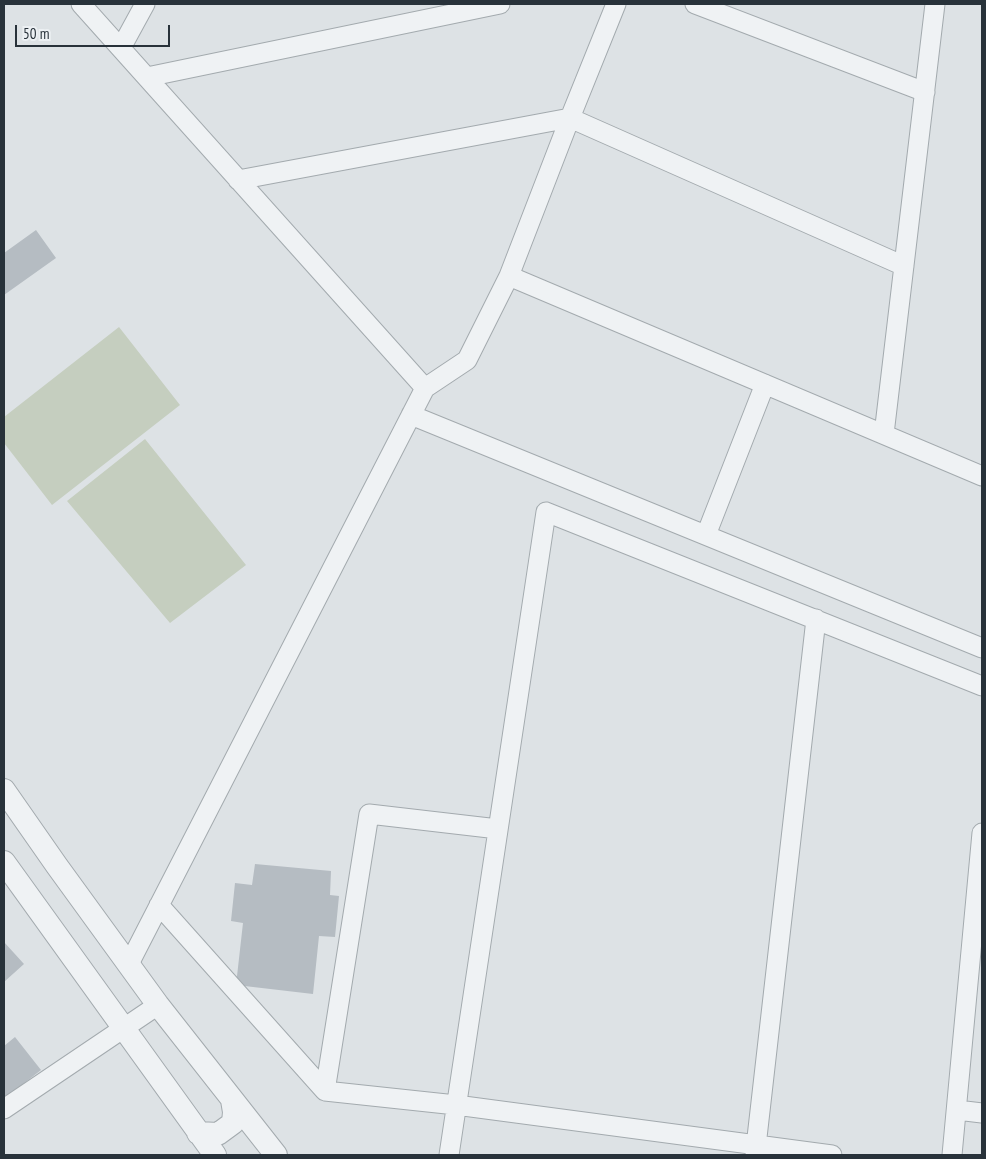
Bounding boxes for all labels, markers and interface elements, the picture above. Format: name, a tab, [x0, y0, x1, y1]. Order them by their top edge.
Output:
scale bar	[18, 15, 172, 47]
text: 50 m	[23, 24, 49, 43]

